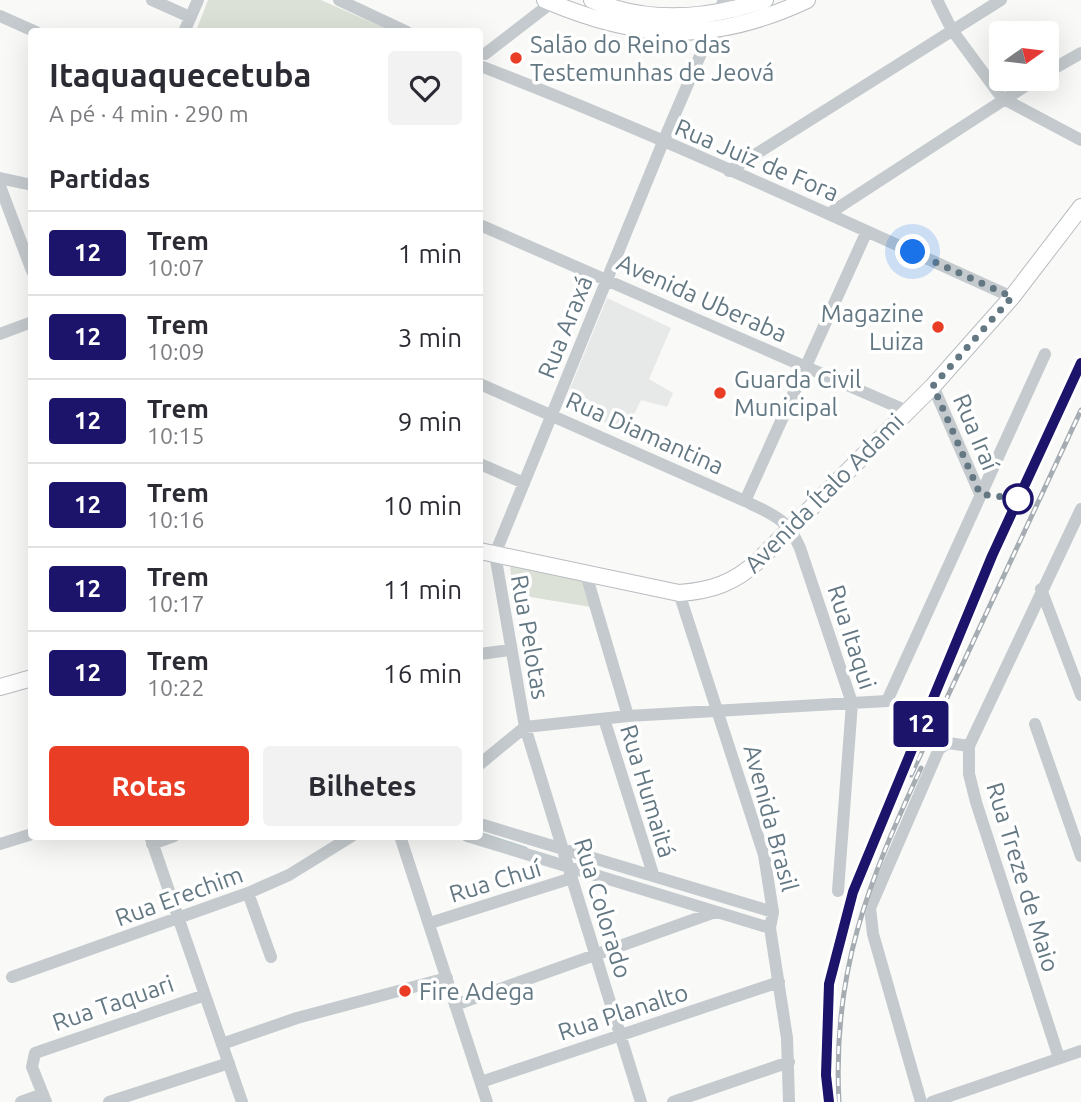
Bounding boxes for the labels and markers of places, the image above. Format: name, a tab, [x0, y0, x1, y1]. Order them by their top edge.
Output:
place label: Salão do Reino das Testemunhas de Jeová	[530, 31, 774, 86]
marker: Salão do Reino das Testemunhas de Jeová	[508, 50, 524, 66]
place label: Magazine Luiza	[821, 300, 924, 355]
marker: Magazine Luiza	[930, 319, 946, 335]
place label: Guarda Civil Municipal	[734, 366, 861, 421]
marker: Guarda Civil Municipal	[712, 385, 728, 401]
unlabelled marker	[1003, 484, 1033, 514]
place label: Fire Adega	[419, 978, 534, 1005]
marker: Fire Adega	[397, 983, 413, 999]

